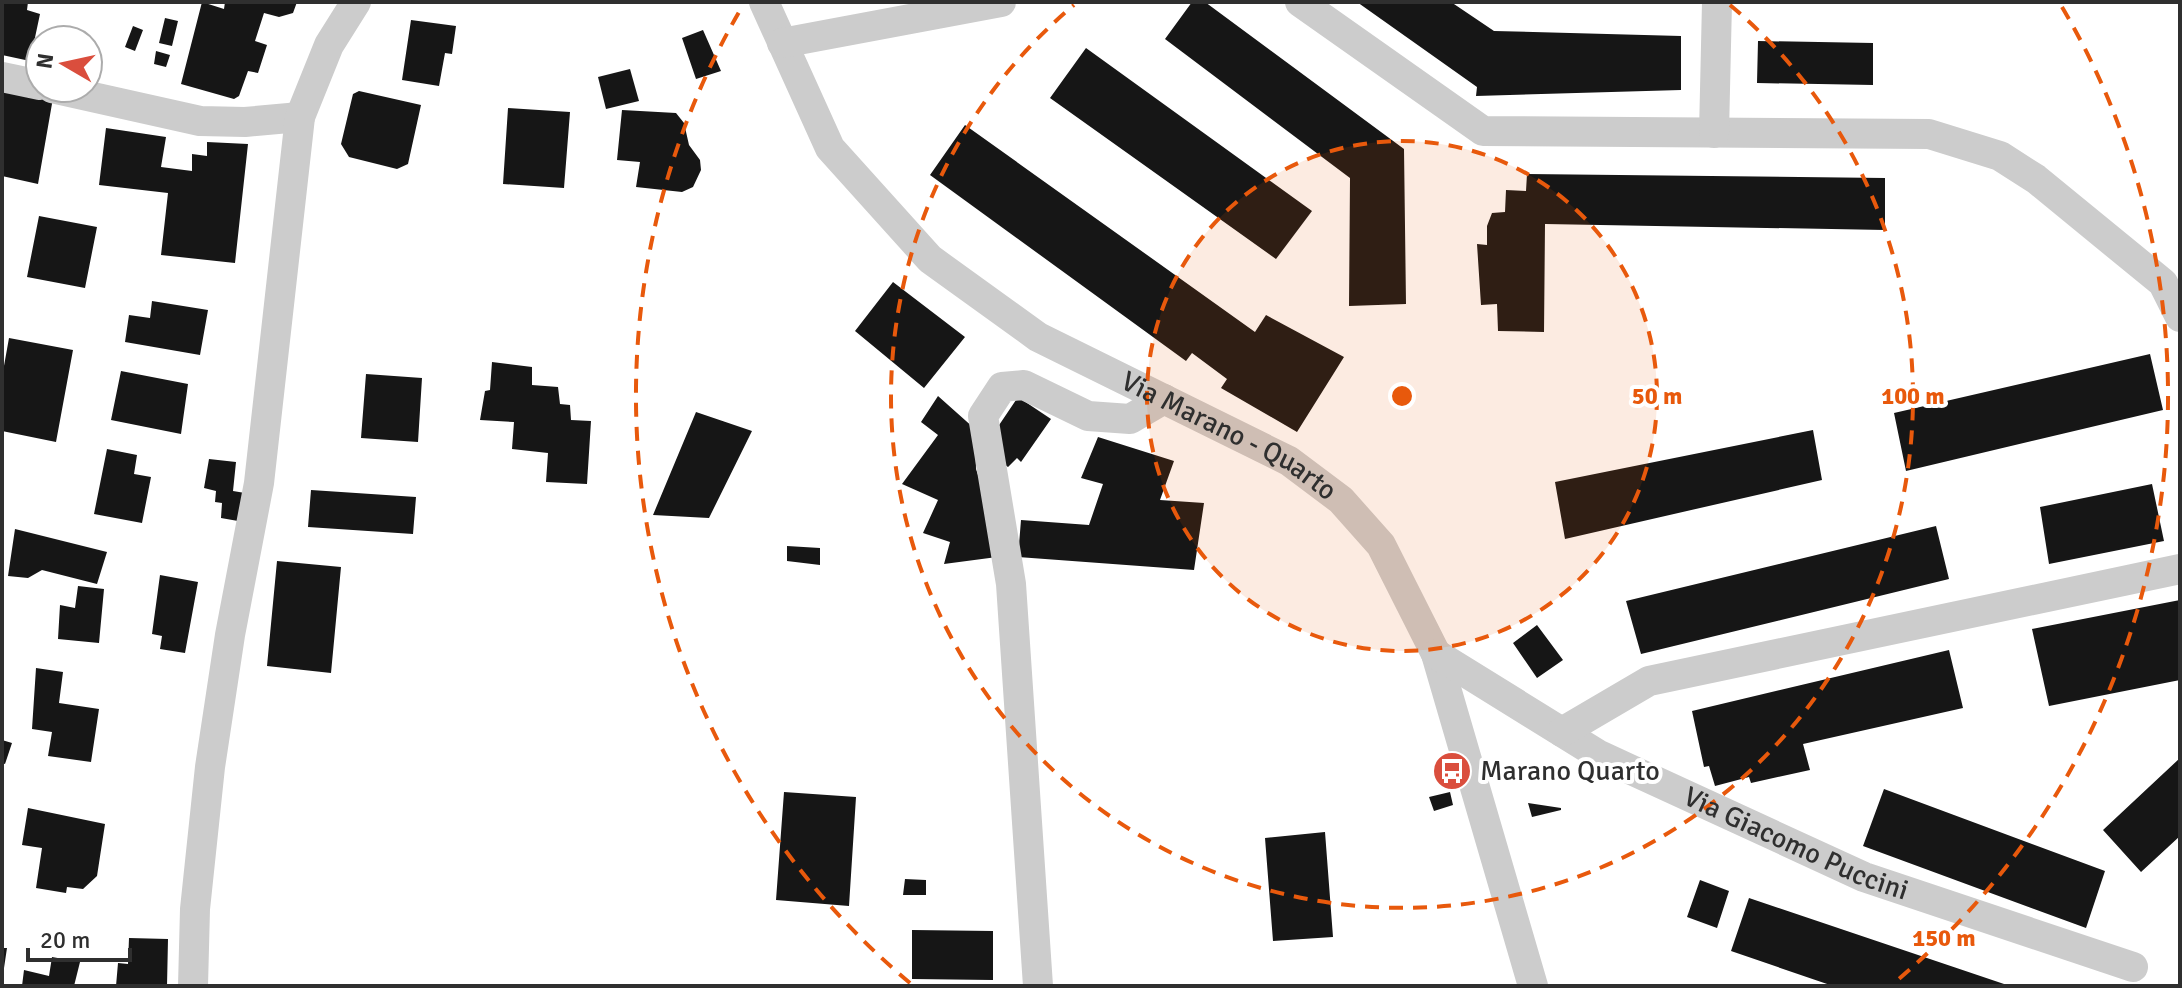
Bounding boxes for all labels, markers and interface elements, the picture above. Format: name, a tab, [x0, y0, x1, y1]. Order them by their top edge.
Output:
north arrow	[24, 24, 104, 104]
text: N	[30, 51, 59, 71]
street label: Via Marano - Quarto	[1116, 364, 1343, 508]
text: 50 m	[1632, 381, 1682, 411]
text: 100 m	[1881, 381, 1945, 411]
centre of rings	[1388, 382, 1416, 410]
bus stop icon: Marano Quarto	[1431, 750, 1473, 792]
place label: Marano Quarto	[1480, 754, 1660, 788]
street label: Via Giacomo Puccini	[1678, 779, 1913, 908]
scale bar	[28, 912, 130, 962]
text: 150 m	[1912, 923, 1976, 953]
text: 20 m	[40, 925, 90, 955]

